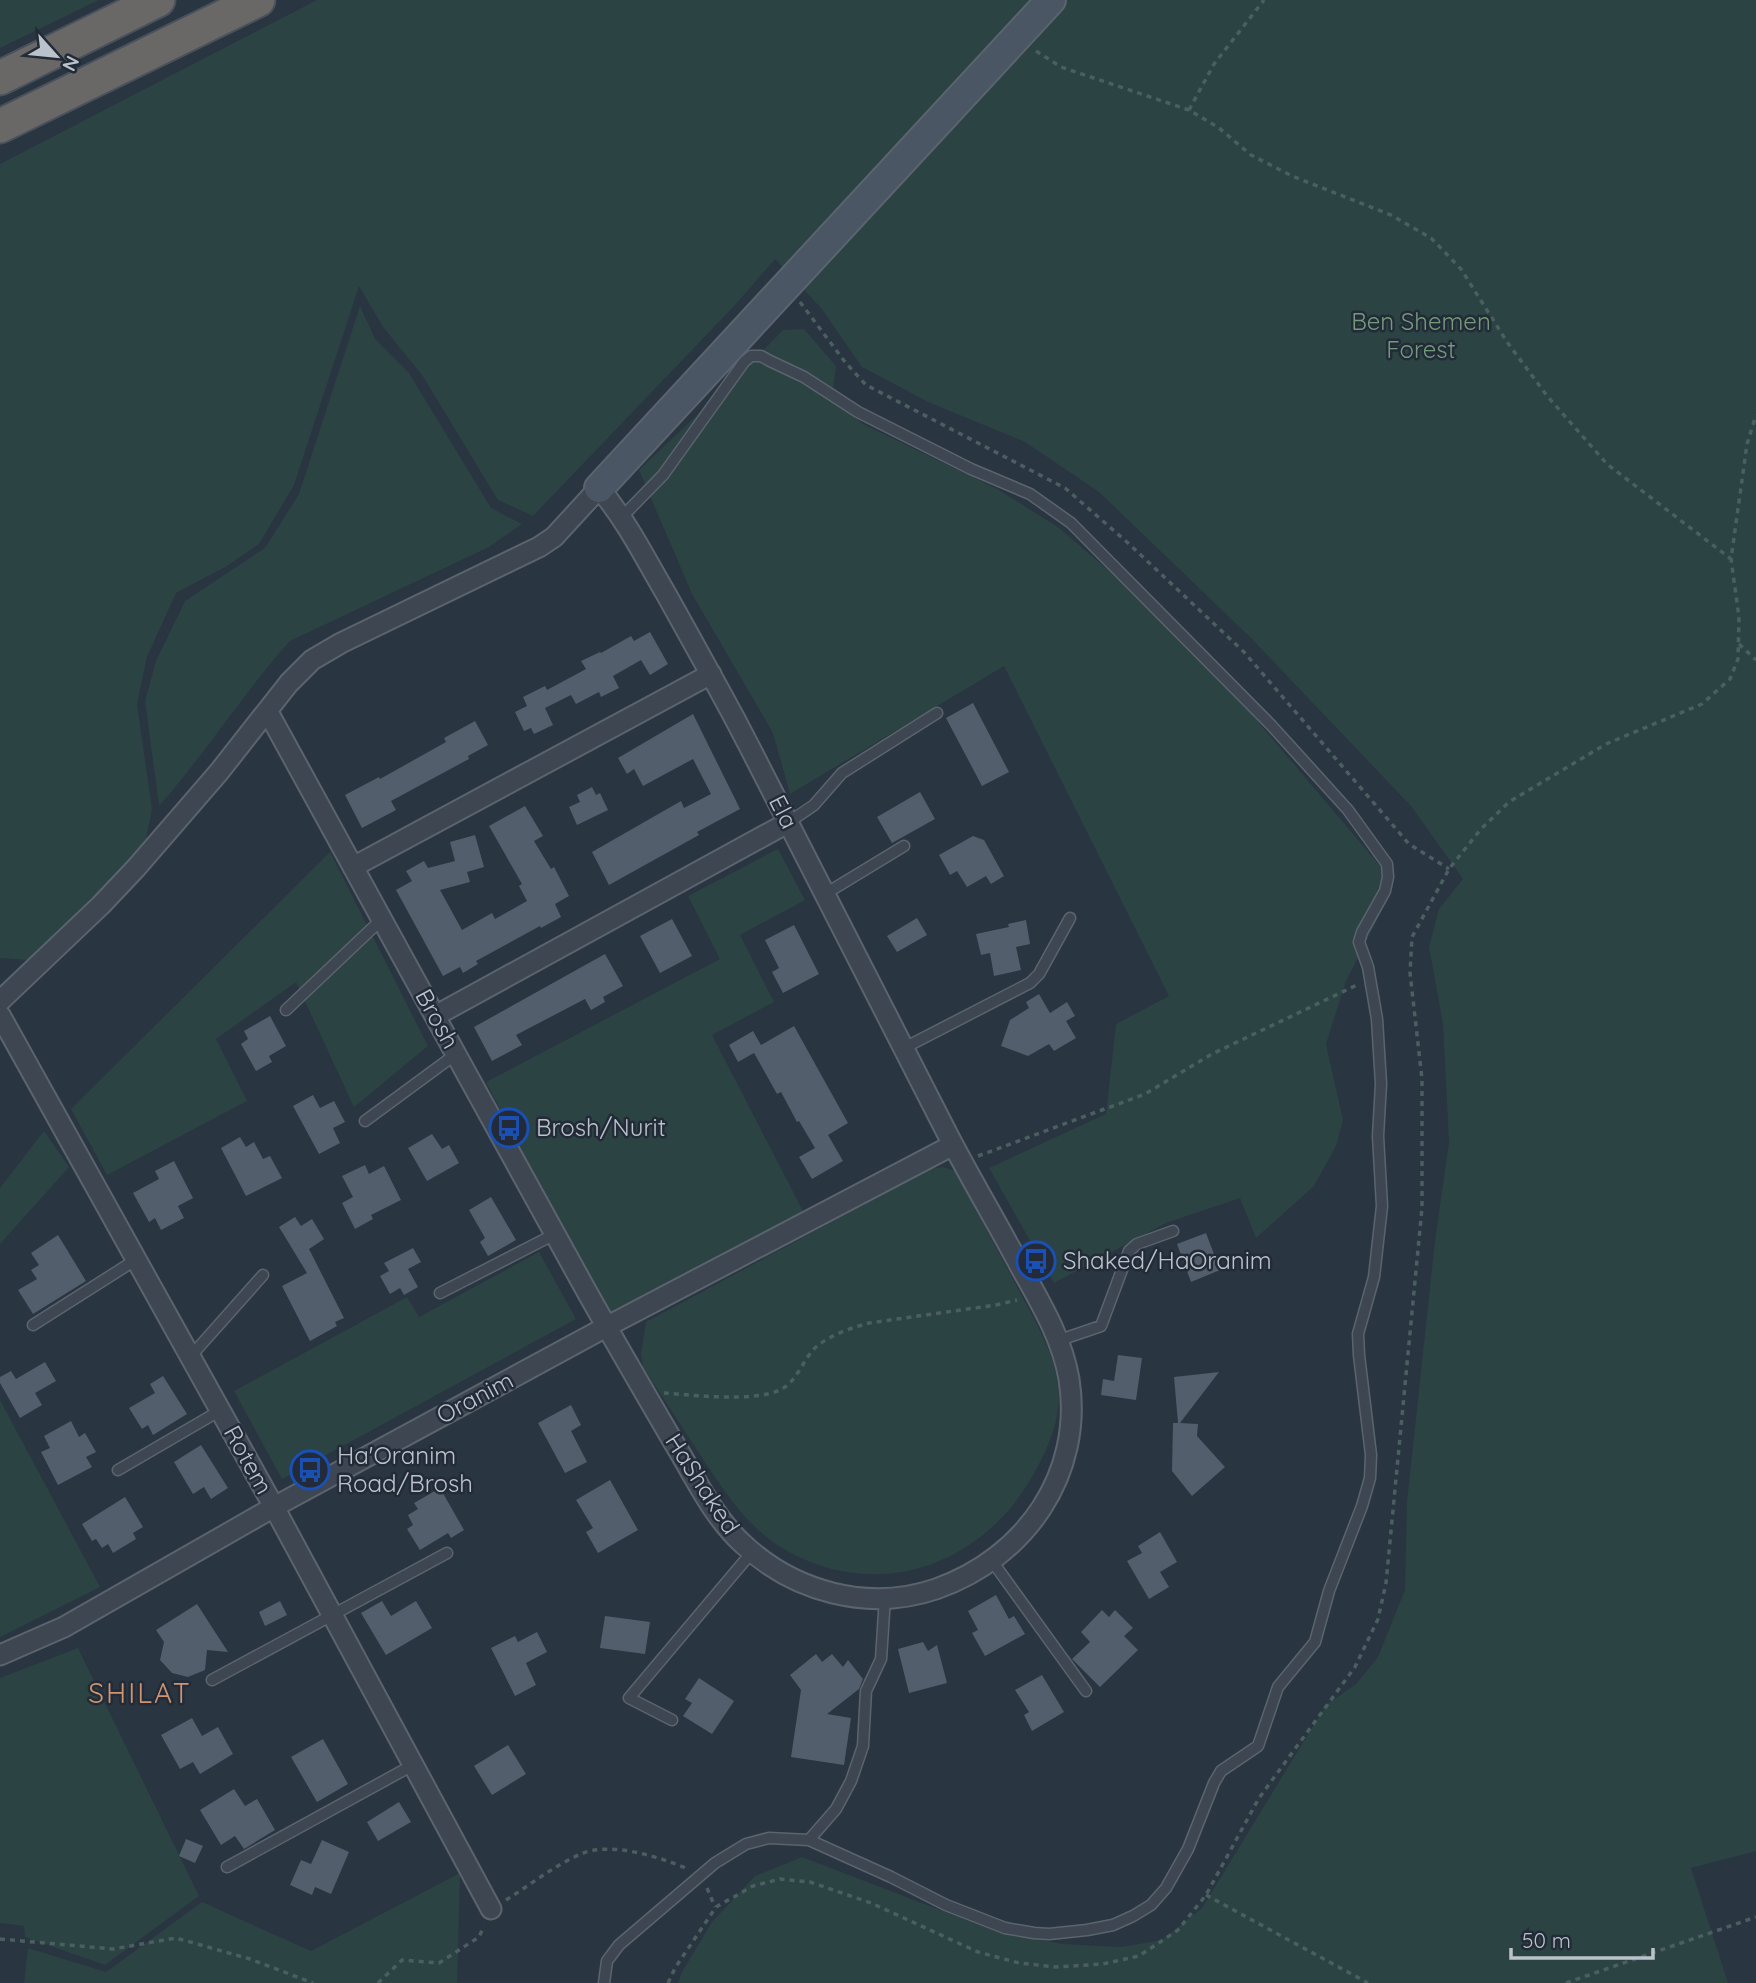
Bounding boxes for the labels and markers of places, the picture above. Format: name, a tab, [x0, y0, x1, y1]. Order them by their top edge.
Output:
bus stop icon: Brosh/Nurit	[488, 1107, 530, 1149]
place label: Brosh/Nurit	[536, 1112, 666, 1142]
bus stop icon: Shaked/HaOranim	[1015, 1240, 1057, 1282]
place label: Shaked/HaOranim	[1063, 1245, 1272, 1275]
place label: Ha'Oranim Road/Brosh	[337, 1440, 473, 1498]
bus stop icon: Ha'Oranim Road/Brosh	[289, 1449, 331, 1491]

